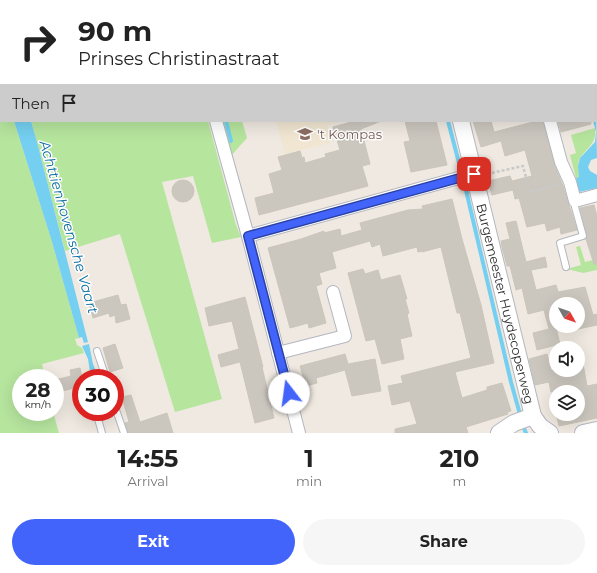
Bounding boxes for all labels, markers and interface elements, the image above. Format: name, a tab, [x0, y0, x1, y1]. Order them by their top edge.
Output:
text: 90 m	[78, 14, 152, 48]
icon: right	[12, 16, 64, 68]
text: Prinses Christinastraat	[78, 48, 279, 70]
icon: arrive	[58, 92, 80, 114]
text: Then	[12, 94, 50, 113]
school or university icon: 't Kompas	[296, 125, 314, 143]
place label: 't Kompas	[317, 126, 382, 142]
water label: Achttienhovensche Vaart	[35, 137, 102, 316]
pin	[457, 157, 491, 191]
icon: arrive	[463, 163, 485, 185]
street label: Burgemeester Huydecoperweg	[473, 202, 538, 406]
north arrow	[549, 297, 585, 333]
map controls	[549, 297, 585, 421]
button: sound	[549, 341, 585, 377]
speed limit sign: 30	[72, 369, 124, 421]
position arrow	[268, 372, 310, 414]
text: 28	[26, 378, 51, 402]
button: layers	[549, 385, 585, 421]
text: km/h	[25, 398, 51, 411]
text: 14:55	[118, 444, 178, 473]
text: 1	[304, 444, 314, 473]
text: 210	[440, 444, 479, 473]
text: Arrival	[127, 473, 168, 489]
text: min	[296, 473, 322, 489]
text: m	[453, 473, 466, 489]
button: Exit	[12, 519, 295, 565]
button: Share	[303, 519, 585, 565]

